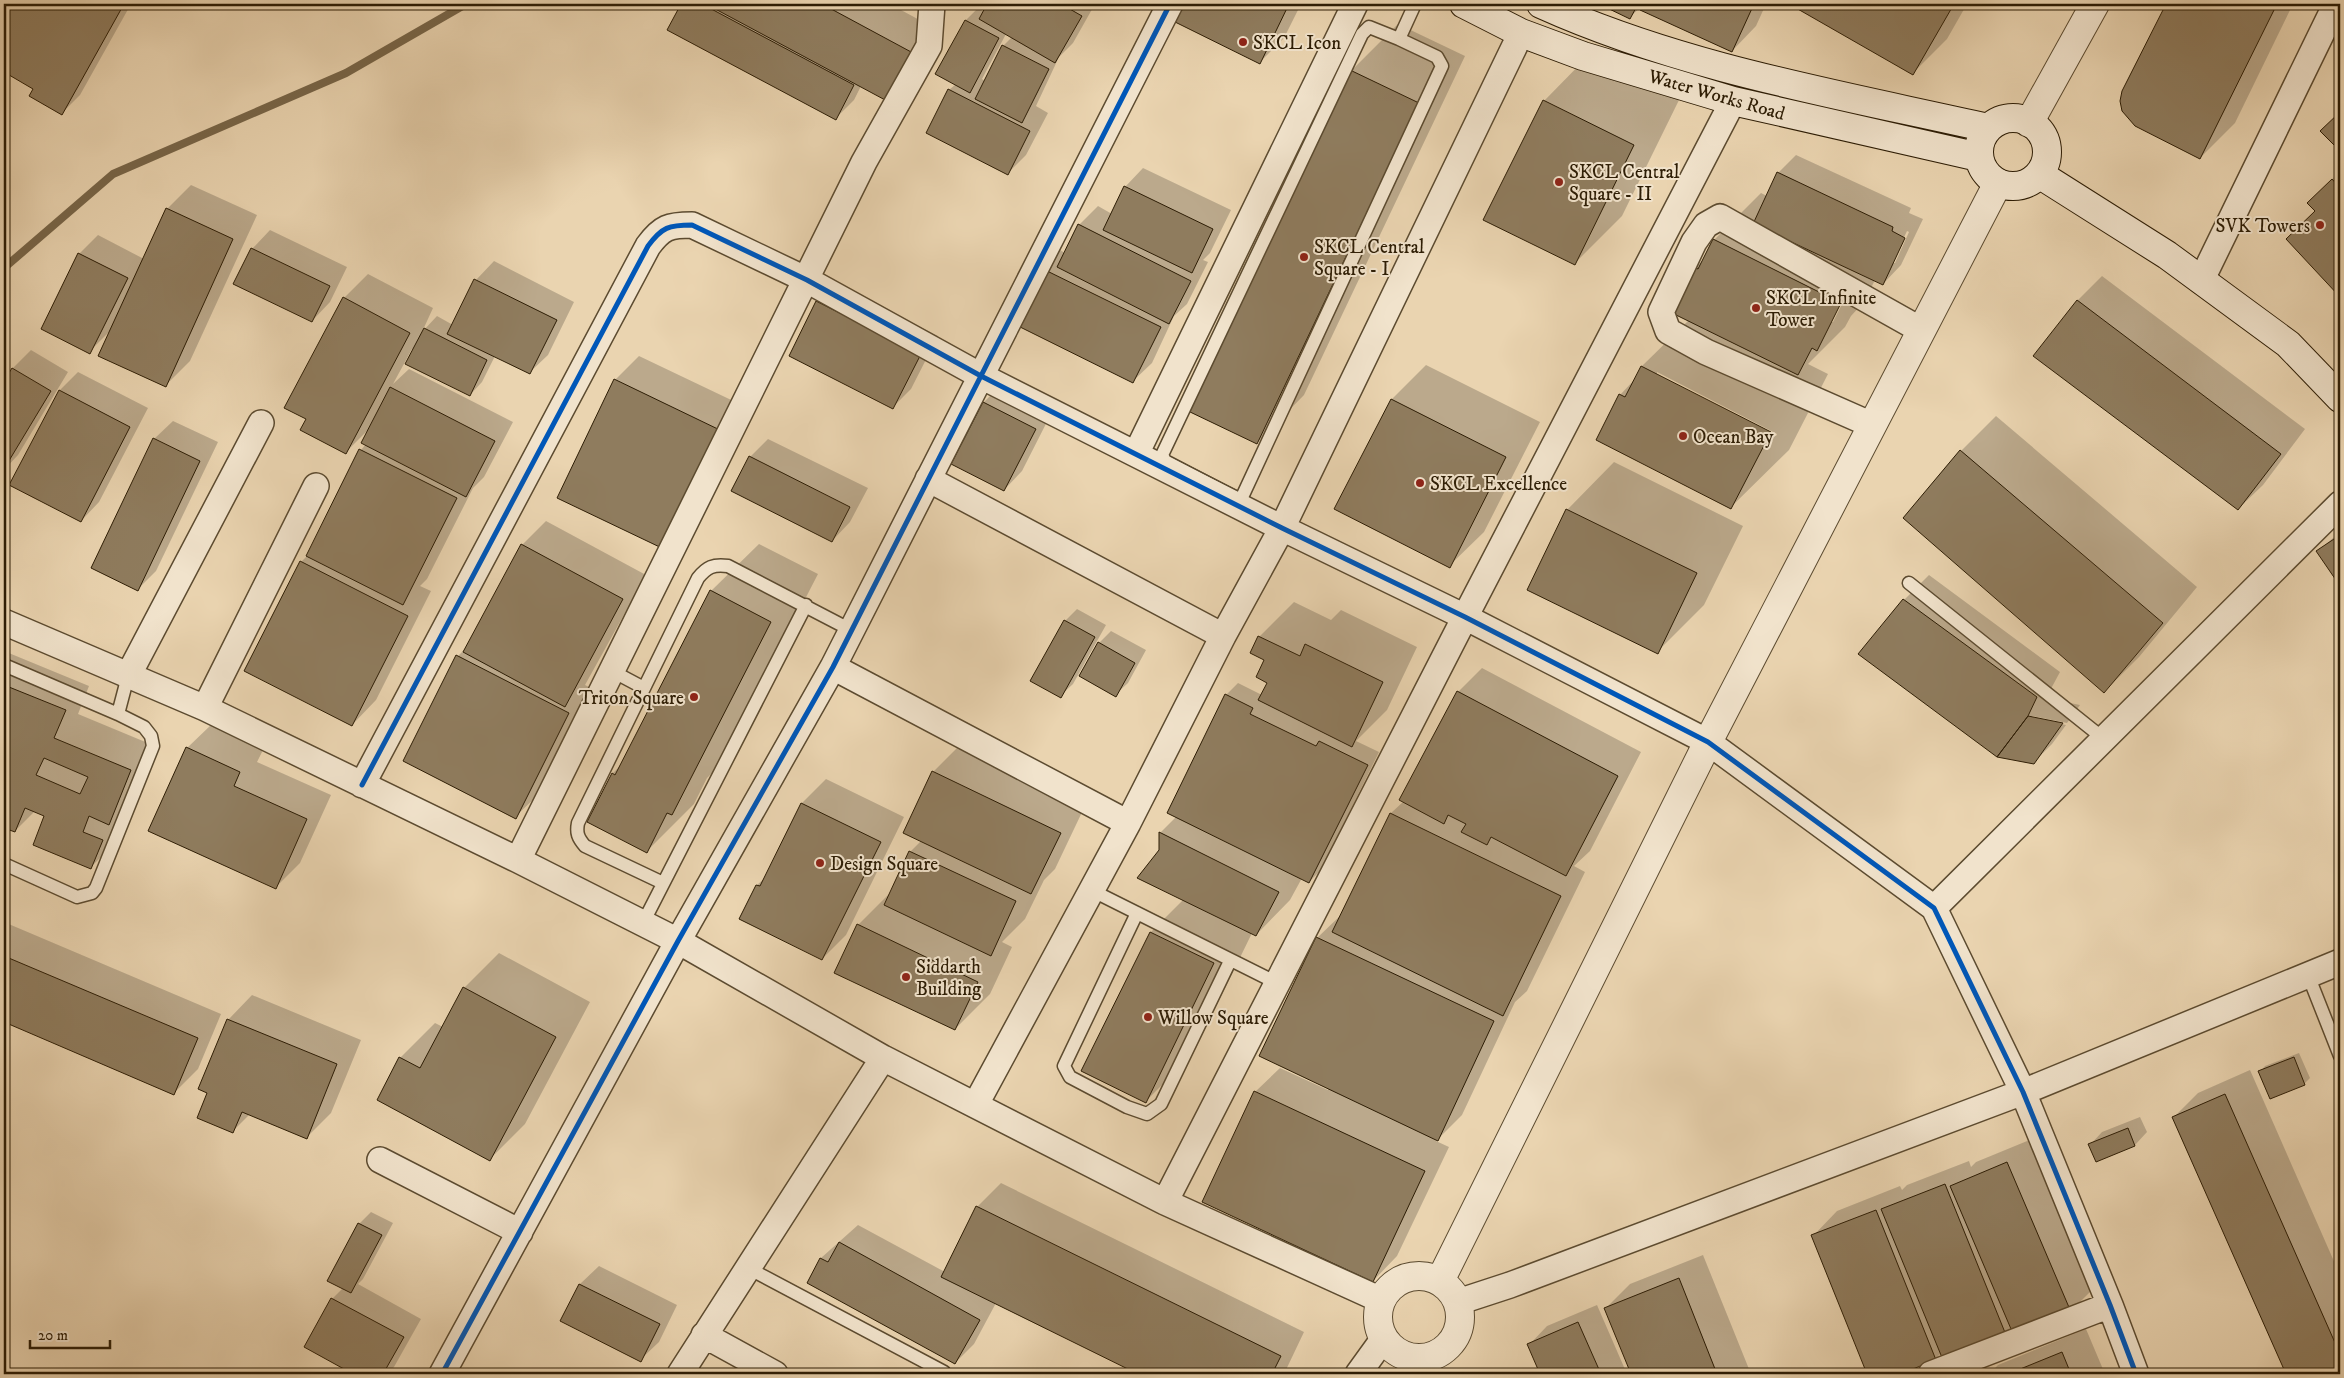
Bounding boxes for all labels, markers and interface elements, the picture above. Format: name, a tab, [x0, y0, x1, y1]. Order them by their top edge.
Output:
place label: SKCL Icon	[1253, 32, 1341, 55]
marker: SKCL Icon	[1237, 36, 1249, 48]
street label: Water Works Road	[1645, 65, 1788, 126]
place label: SKCL Central Square - II	[1569, 161, 1680, 207]
marker: SKCL Central Square - II	[1553, 176, 1565, 188]
place label: SVK Towers	[2216, 215, 2310, 238]
marker: SVK Towers	[2314, 219, 2326, 231]
place label: SKCL Central Square - I	[1314, 236, 1425, 282]
marker: SKCL Central Square - I	[1298, 251, 1310, 263]
place label: SKCL Infinite Tower	[1766, 287, 1877, 332]
marker: SKCL Infinite Tower	[1750, 302, 1762, 314]
place label: Ocean Bay	[1693, 426, 1775, 449]
marker: Ocean Bay	[1677, 430, 1689, 442]
place label: SKCL Excellence	[1430, 473, 1567, 496]
marker: SKCL Excellence	[1414, 477, 1426, 489]
place label: Triton Square	[579, 687, 684, 711]
marker: Triton Square	[688, 691, 700, 703]
place label: Design Square	[830, 853, 938, 877]
marker: Design Square	[814, 857, 826, 869]
place label: Siddarth Building	[916, 956, 982, 1001]
marker: Siddarth Building	[900, 971, 912, 983]
place label: Willow Square	[1157, 1007, 1269, 1031]
marker: Willow Square	[1142, 1011, 1154, 1023]
scale bar	[30, 1318, 110, 1350]
text: 20 m	[38, 1326, 68, 1345]

